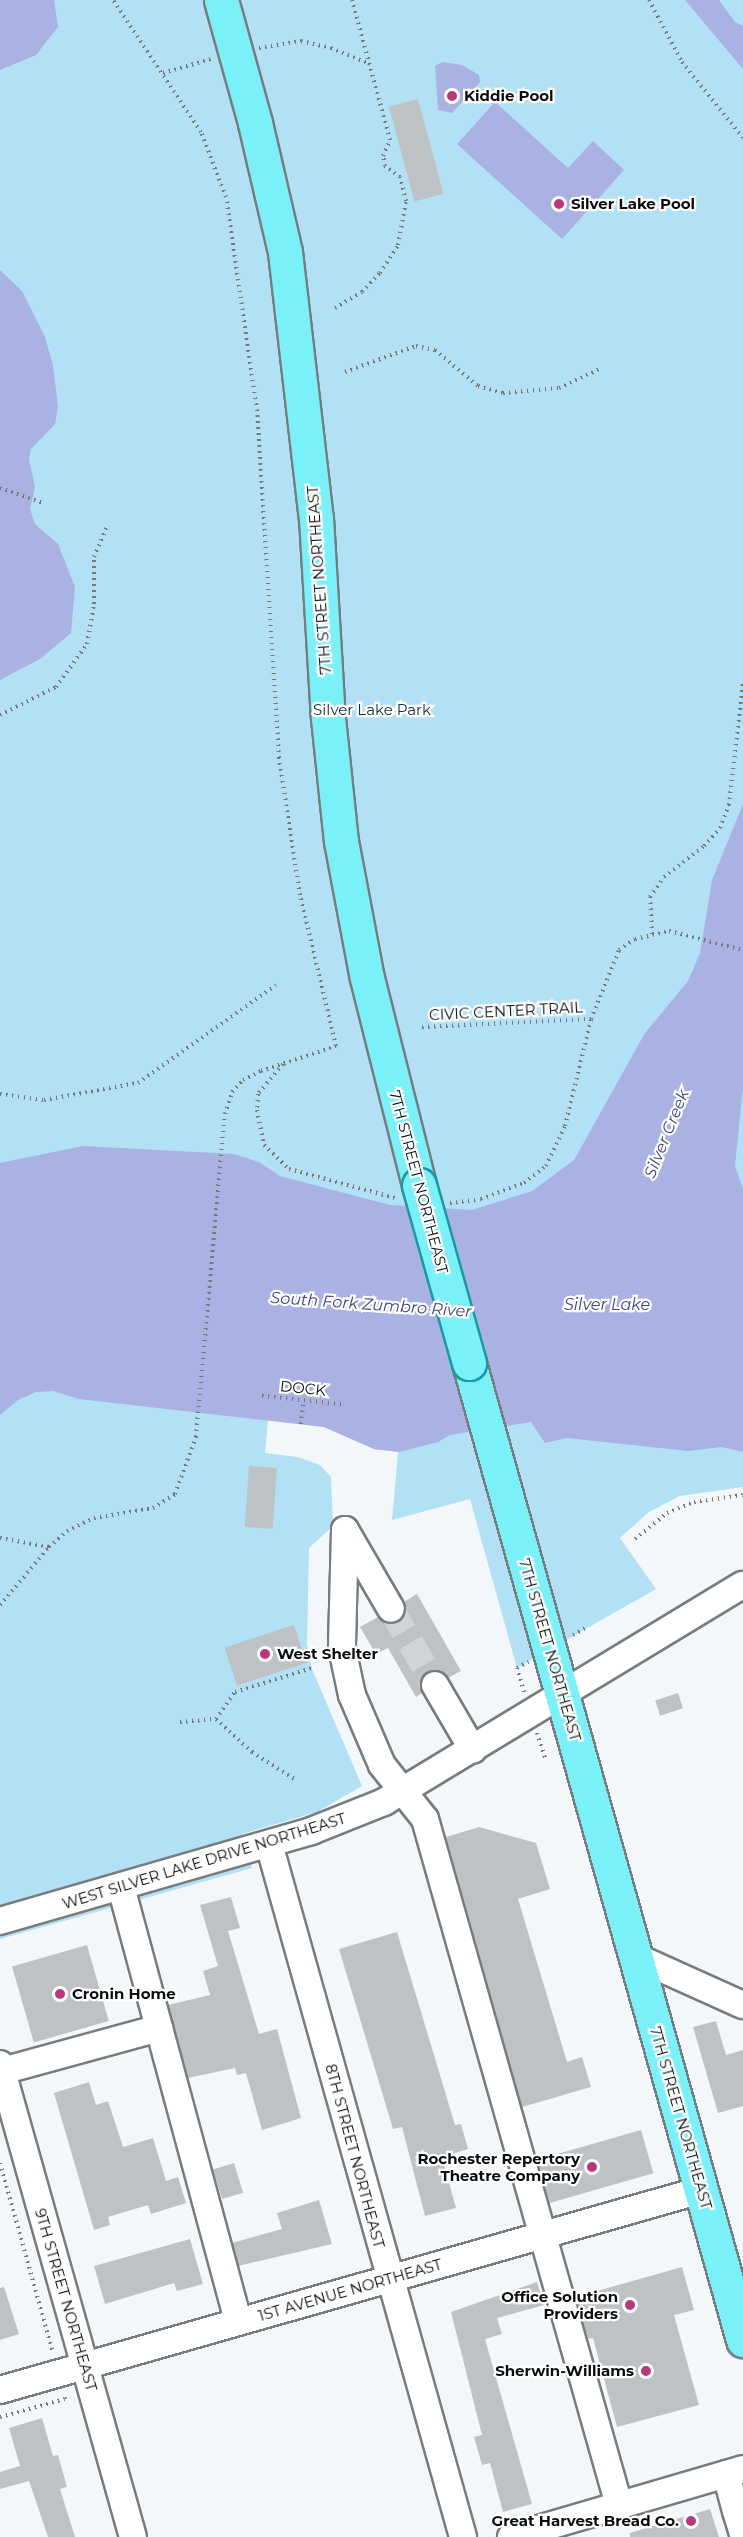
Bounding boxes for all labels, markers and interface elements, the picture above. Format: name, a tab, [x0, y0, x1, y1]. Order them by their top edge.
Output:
place label: Kiddie Pool	[464, 87, 554, 105]
marker: Kiddie Pool	[445, 89, 459, 103]
place label: Silver Lake Pool	[571, 195, 695, 213]
marker: Silver Lake Pool	[552, 197, 566, 211]
street label: 7TH STREET NORTHEAST	[303, 485, 335, 675]
park label: Silver Lake Park	[313, 701, 431, 719]
street label: CIVIC CENTER TRAIL	[429, 998, 583, 1024]
water label: Silver Creek	[641, 1087, 693, 1181]
street label: 7TH STREET NORTHEAST	[386, 1088, 452, 1276]
water label: South Fork Zumbro River	[270, 1288, 472, 1322]
water label: Silver Lake	[564, 1295, 650, 1315]
street label: DOCK	[279, 1377, 327, 1399]
street label: 7TH STREET NORTHEAST	[515, 1556, 585, 1744]
place label: West Shelter	[277, 1645, 378, 1663]
marker: West Shelter	[258, 1647, 272, 1661]
street label: WEST SILVER LAKE DRIVE NORTHEAST	[60, 1809, 348, 1913]
place label: Cronin Home	[72, 1985, 176, 2003]
marker: Cronin Home	[53, 1987, 67, 2001]
street label: 7TH STREET NORTHEAST	[646, 2024, 716, 2212]
street label: 8TH STREET NORTHEAST	[322, 2062, 388, 2250]
place label: Rochester Repertory Theatre Company	[418, 2149, 580, 2184]
marker: Rochester Repertory Theatre Company	[585, 2160, 599, 2174]
street label: 9TH STREET NORTHEAST	[31, 2206, 101, 2394]
street label: 1ST AVENUE NORTHEAST	[256, 2255, 444, 2325]
place label: Office Solution Providers	[501, 2287, 618, 2322]
marker: Office Solution Providers	[623, 2298, 637, 2312]
place label: Sherwin-Williams	[495, 2362, 634, 2380]
marker: Sherwin-Williams	[639, 2364, 653, 2378]
place label: Great Harvest Bread Co.	[492, 2512, 679, 2530]
marker: Great Harvest Bread Co.	[684, 2514, 698, 2528]

